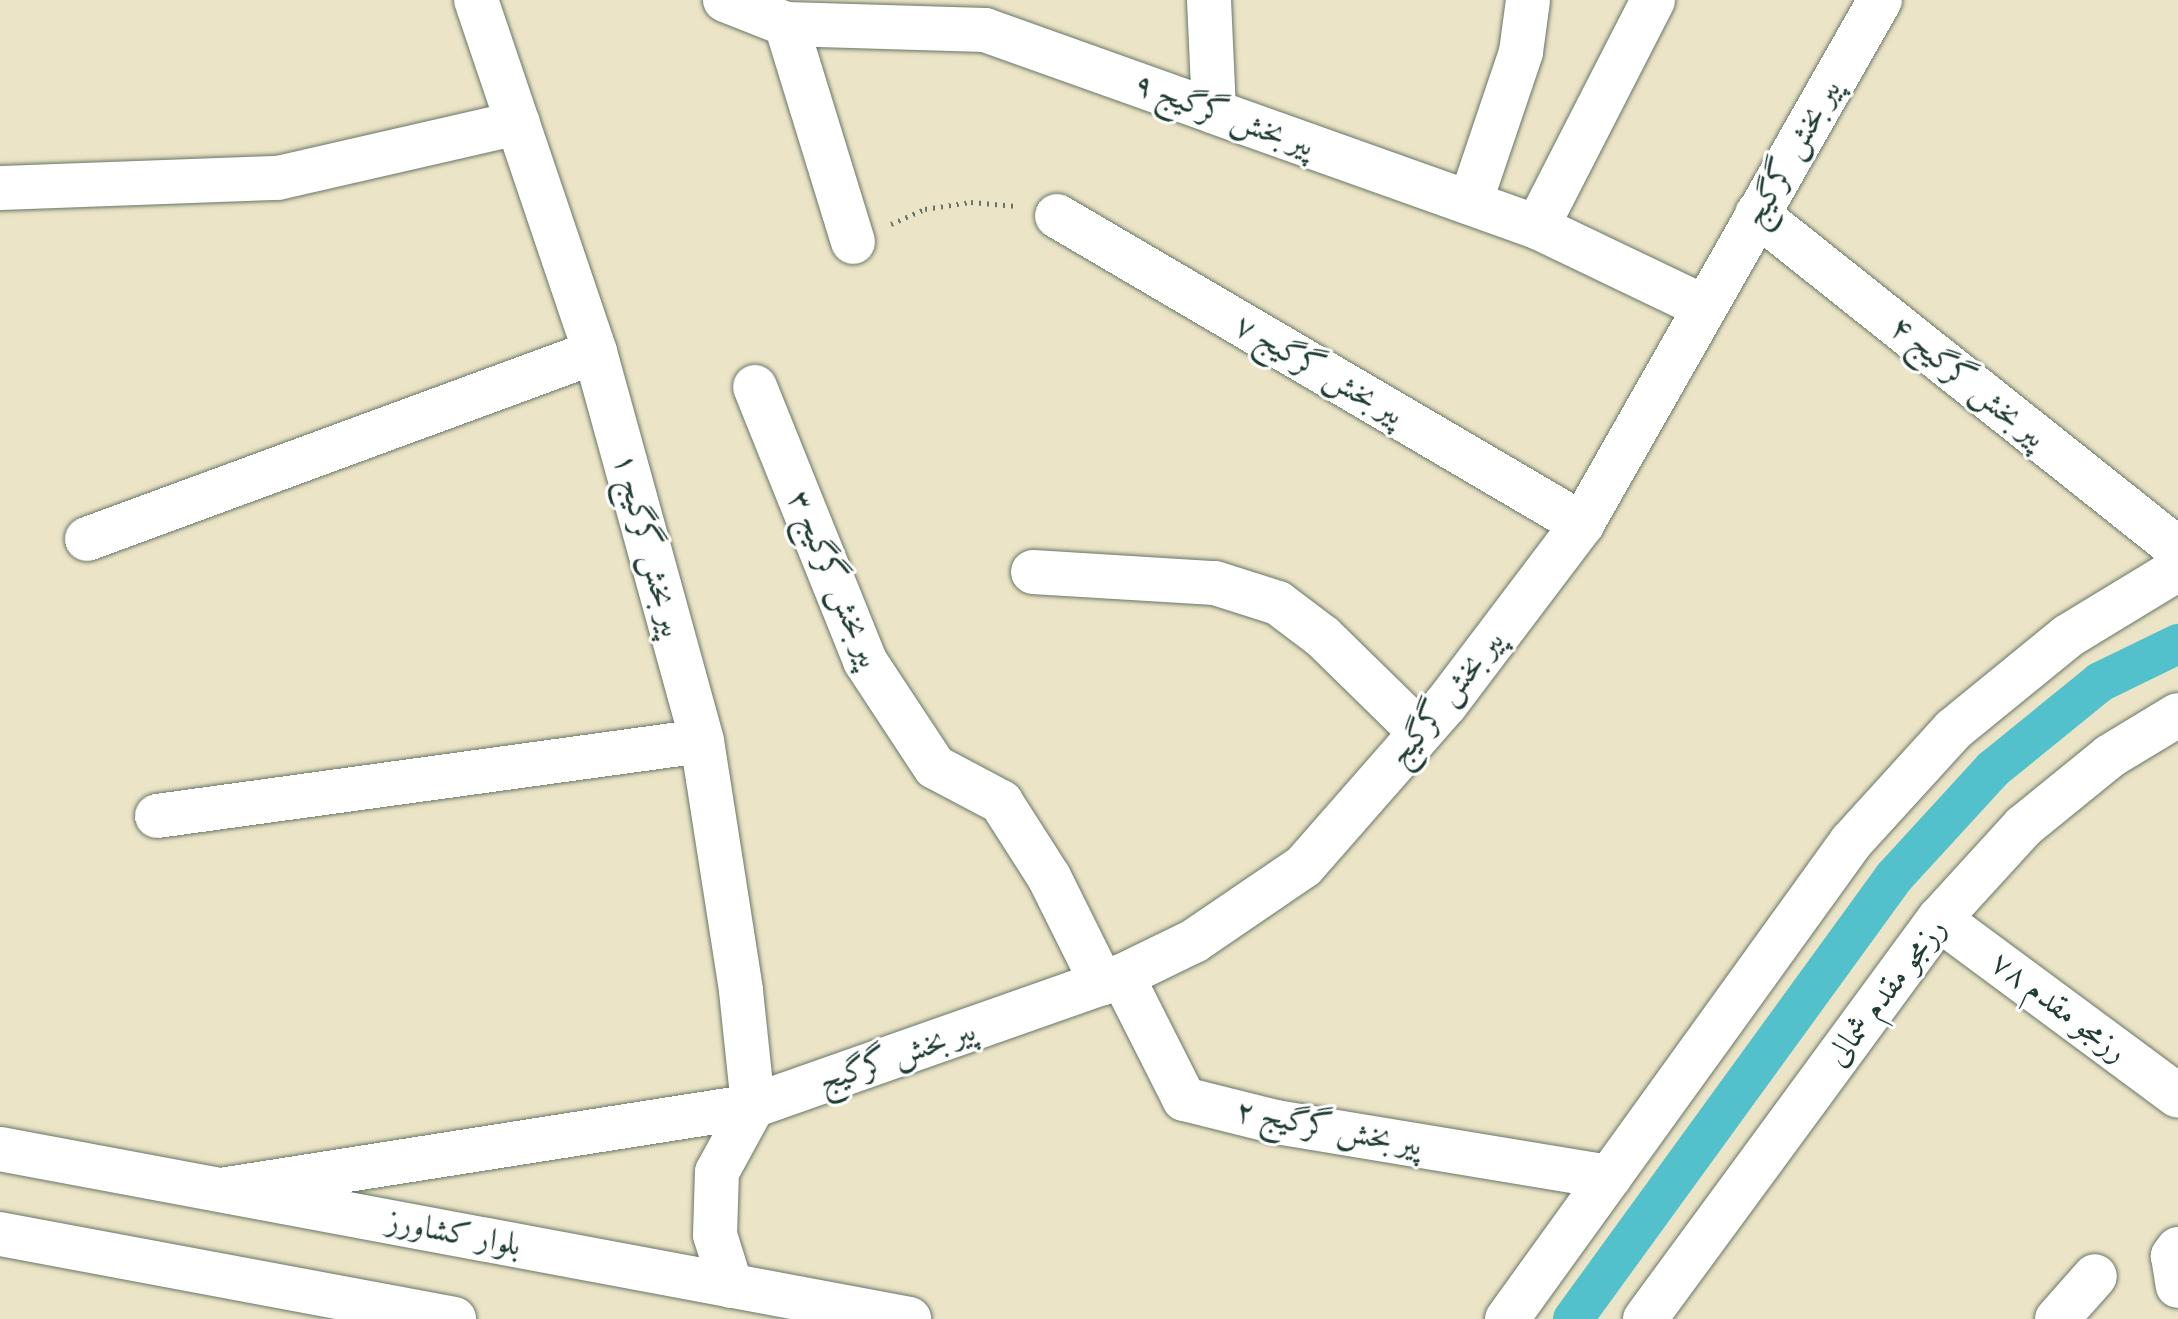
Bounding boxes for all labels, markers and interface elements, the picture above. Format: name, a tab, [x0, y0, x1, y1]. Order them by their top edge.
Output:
street label: پیر بخش گرگیج ۹	[1129, 65, 1319, 165]
street label: پیر بخش گرگیج	[1734, 73, 1850, 233]
street label: پیر بخش گرگیج ۷	[1228, 306, 1410, 434]
street label: پیر بخش گرگیج ۴	[1883, 308, 2053, 456]
street label: پیر بخش گرگیج ۱	[605, 449, 691, 641]
street label: پیر بخش گرگیج ۳	[779, 485, 889, 673]
street label: پیر بخش گرگیج	[1380, 622, 1512, 774]
street label: رزمجو مقدم شمالی	[1818, 910, 1954, 1074]
street label: رزمجو مقدم ۷۸	[1983, 943, 2135, 1071]
street label: پیر بخش گرگیج	[813, 1011, 981, 1101]
street label: پیر بخش گرگیج ۲	[1233, 1091, 1425, 1165]
street label: بلوار کشاورز	[384, 1201, 524, 1265]

